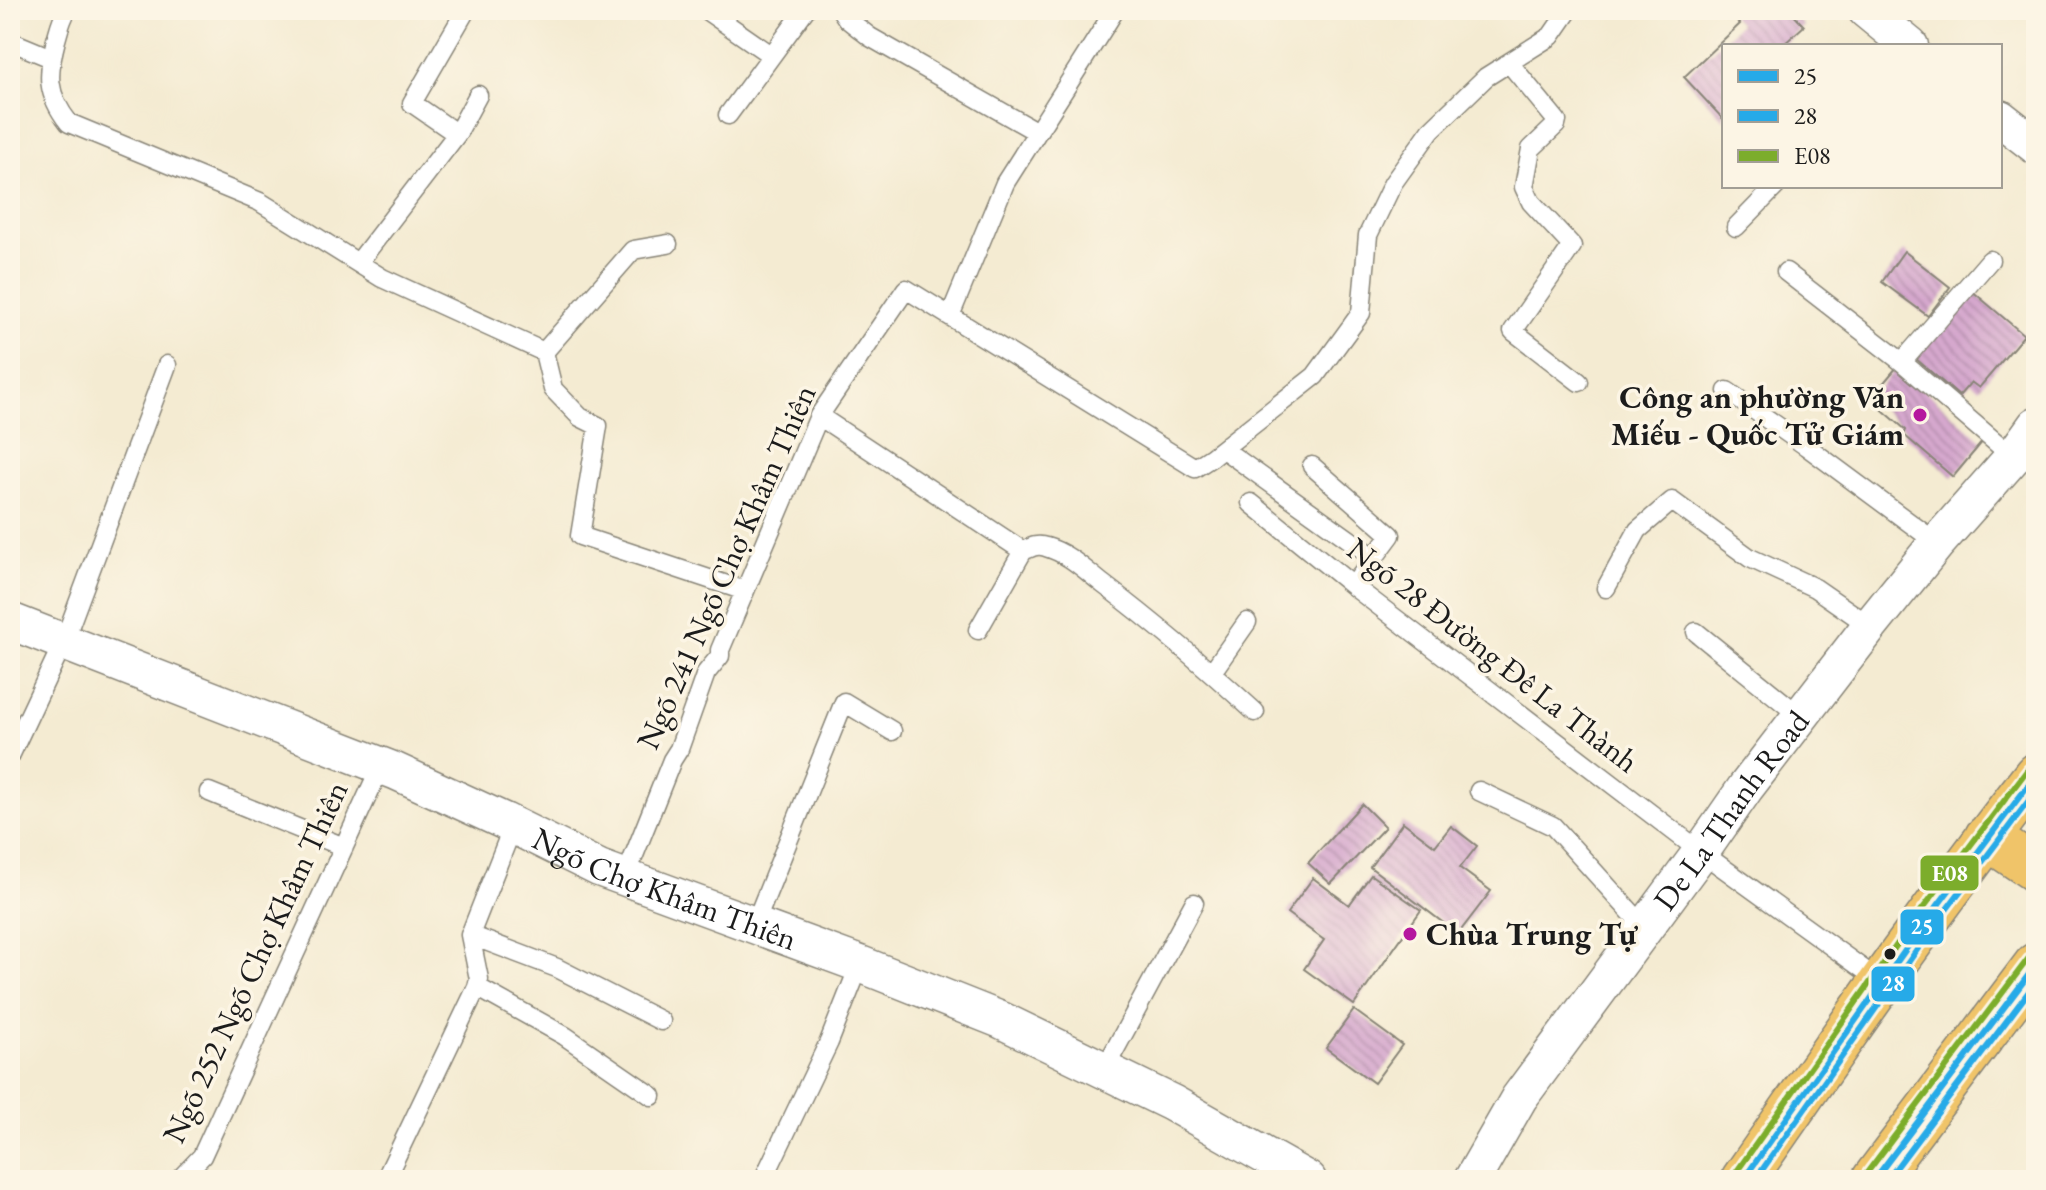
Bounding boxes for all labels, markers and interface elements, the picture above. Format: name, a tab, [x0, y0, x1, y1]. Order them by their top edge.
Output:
legend	[1722, 44, 2002, 188]
text: 25	[1794, 60, 1817, 91]
text: 28	[1794, 100, 1817, 131]
text: E08	[1794, 140, 1831, 171]
place label: Công an phường Văn Miếu - Quốc Tử Giám	[1611, 376, 1904, 455]
street label: Ngõ 241 Ngõ Chợ Khâm Thiên	[627, 378, 826, 756]
marker: Công an phường Văn Miếu - Quốc Tử Giám	[1911, 406, 1929, 424]
street label: Ngõ 28 Đường Đê La Thành	[1339, 528, 1647, 782]
street label: De La Thanh Road	[1644, 701, 1819, 919]
street label: Ngõ 252 Ngõ Chợ Khâm Thiên	[153, 774, 357, 1150]
street label: Ngõ Chợ Khâm Thiên	[526, 817, 803, 960]
line badge: E08	[1919, 854, 1980, 892]
text: E08	[1932, 859, 1968, 888]
line badge: 25	[1899, 908, 1945, 946]
text: 25	[1910, 912, 1934, 941]
place label: Chùa Trung Tự	[1426, 913, 1639, 955]
marker: Chùa Trung Tự	[1401, 925, 1419, 943]
unlabelled marker	[1882, 946, 1898, 962]
line badge: 28	[1870, 965, 1916, 1003]
text: 28	[1881, 969, 1905, 998]

